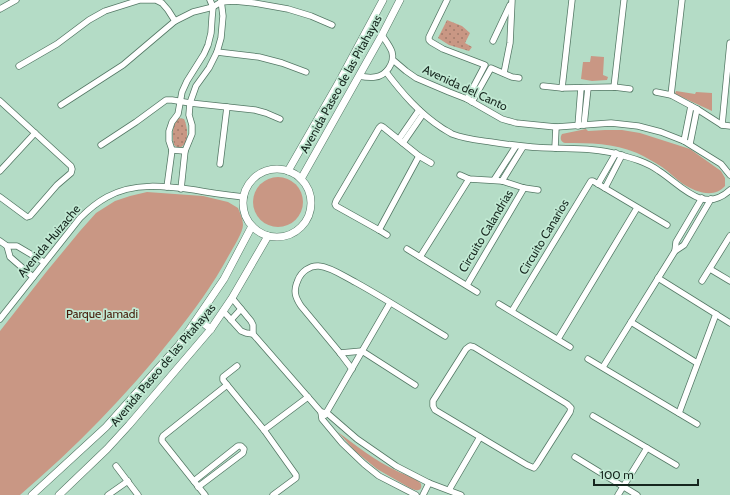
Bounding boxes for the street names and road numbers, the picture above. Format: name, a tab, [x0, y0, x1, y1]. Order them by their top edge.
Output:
street label: Avenida Paseo de las Pitahayas	[296, 12, 385, 156]
street label: Avenida del Canto	[420, 61, 510, 114]
street label: Circuito Calandrias	[455, 187, 516, 275]
street label: Circuito Canarios	[515, 196, 572, 277]
street label: Avenida Huizache	[14, 201, 83, 280]
street label: Avenida Paseo de las Pitahayas	[107, 300, 218, 429]

